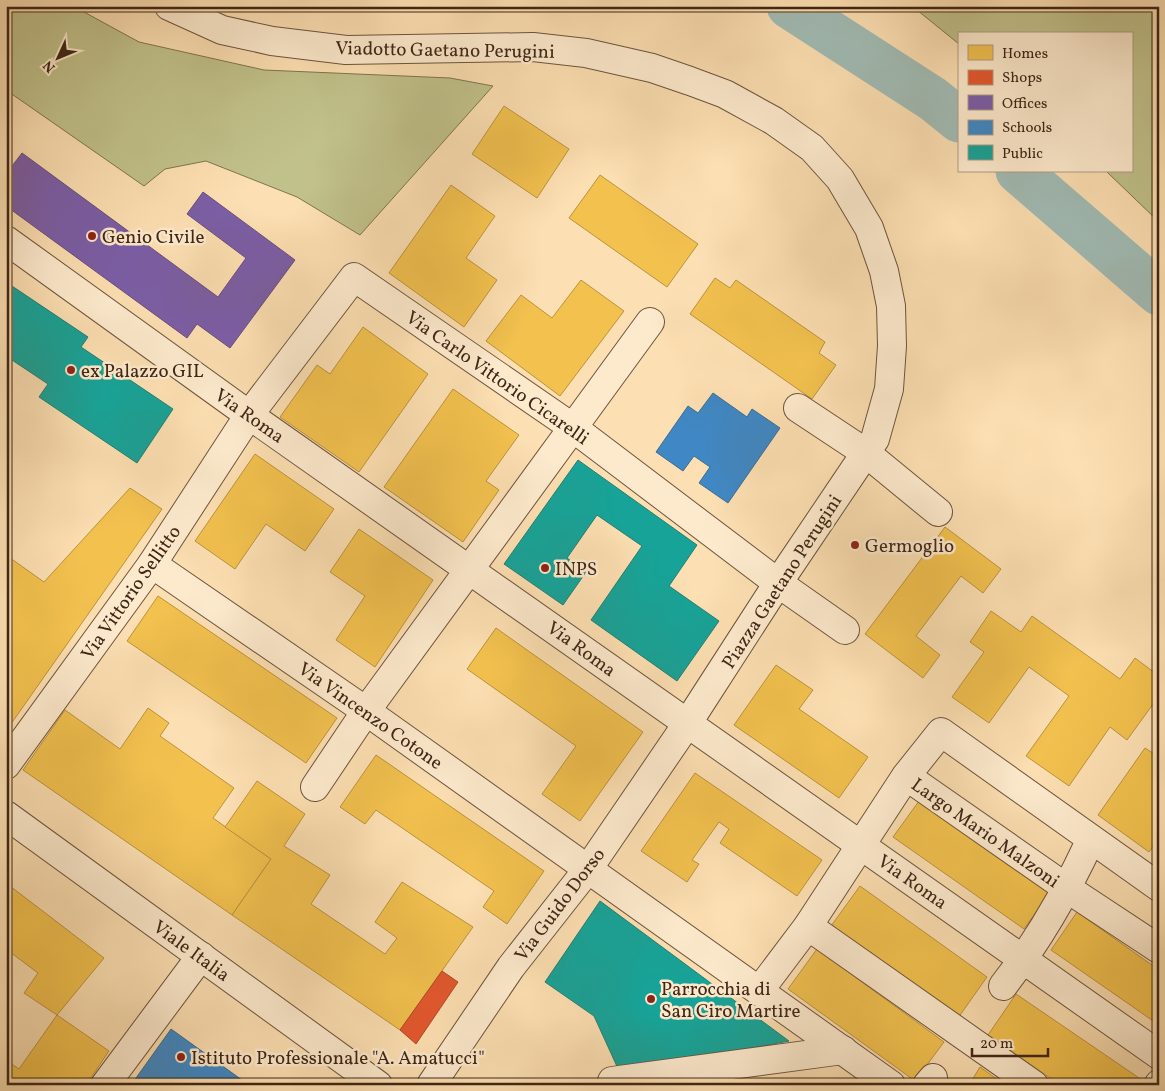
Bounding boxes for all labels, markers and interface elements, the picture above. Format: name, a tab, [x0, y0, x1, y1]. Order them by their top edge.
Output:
north arrow	[32, 32, 82, 82]
legend	[958, 32, 1132, 172]
street label: Viadotto Gaetano Perugini	[335, 36, 555, 66]
text: Homes	[1002, 44, 1048, 65]
text: N	[39, 56, 60, 76]
text: Shops	[1002, 68, 1042, 89]
text: Offices	[1002, 94, 1047, 115]
text: Schools	[1002, 118, 1052, 139]
text: Public	[1002, 144, 1043, 165]
place label: Genio Civile	[102, 225, 204, 251]
marker: Genio Civile	[86, 230, 98, 242]
street label: Via Carlo Vittorio Cicarelli	[400, 305, 594, 452]
place label: ex Palazzo GIL	[81, 359, 204, 385]
marker: ex Palazzo GIL	[65, 364, 77, 376]
street label: Via Roma	[209, 383, 289, 450]
street label: Piazza Gaetano Perugini	[716, 490, 849, 674]
street label: Via Vittorio Sellitto	[76, 521, 188, 666]
place label: Germoglio	[865, 534, 954, 560]
marker: Germoglio	[849, 539, 861, 551]
place label: INPS	[555, 557, 597, 583]
marker: INPS	[539, 562, 551, 574]
street label: Via Roma	[541, 616, 621, 684]
street label: Via Vincenzo Cotone	[292, 657, 448, 776]
street label: Largo Mario Malzoni	[905, 773, 1065, 895]
street label: Via Guido Dorso	[509, 843, 612, 967]
street label: Via Roma	[872, 849, 952, 916]
street label: Viale Italia	[147, 915, 235, 988]
place label: Parrocchia di San Ciro Martire	[661, 977, 801, 1025]
marker: Parrocchia di San Ciro Martire	[645, 993, 657, 1005]
scale bar	[972, 1026, 1049, 1058]
text: 20 m	[980, 1034, 1013, 1055]
place label: Istituto Professionale "A. Amatucci"	[191, 1046, 485, 1072]
marker: Istituto Professionale "A. Amatucci"	[175, 1051, 187, 1063]

